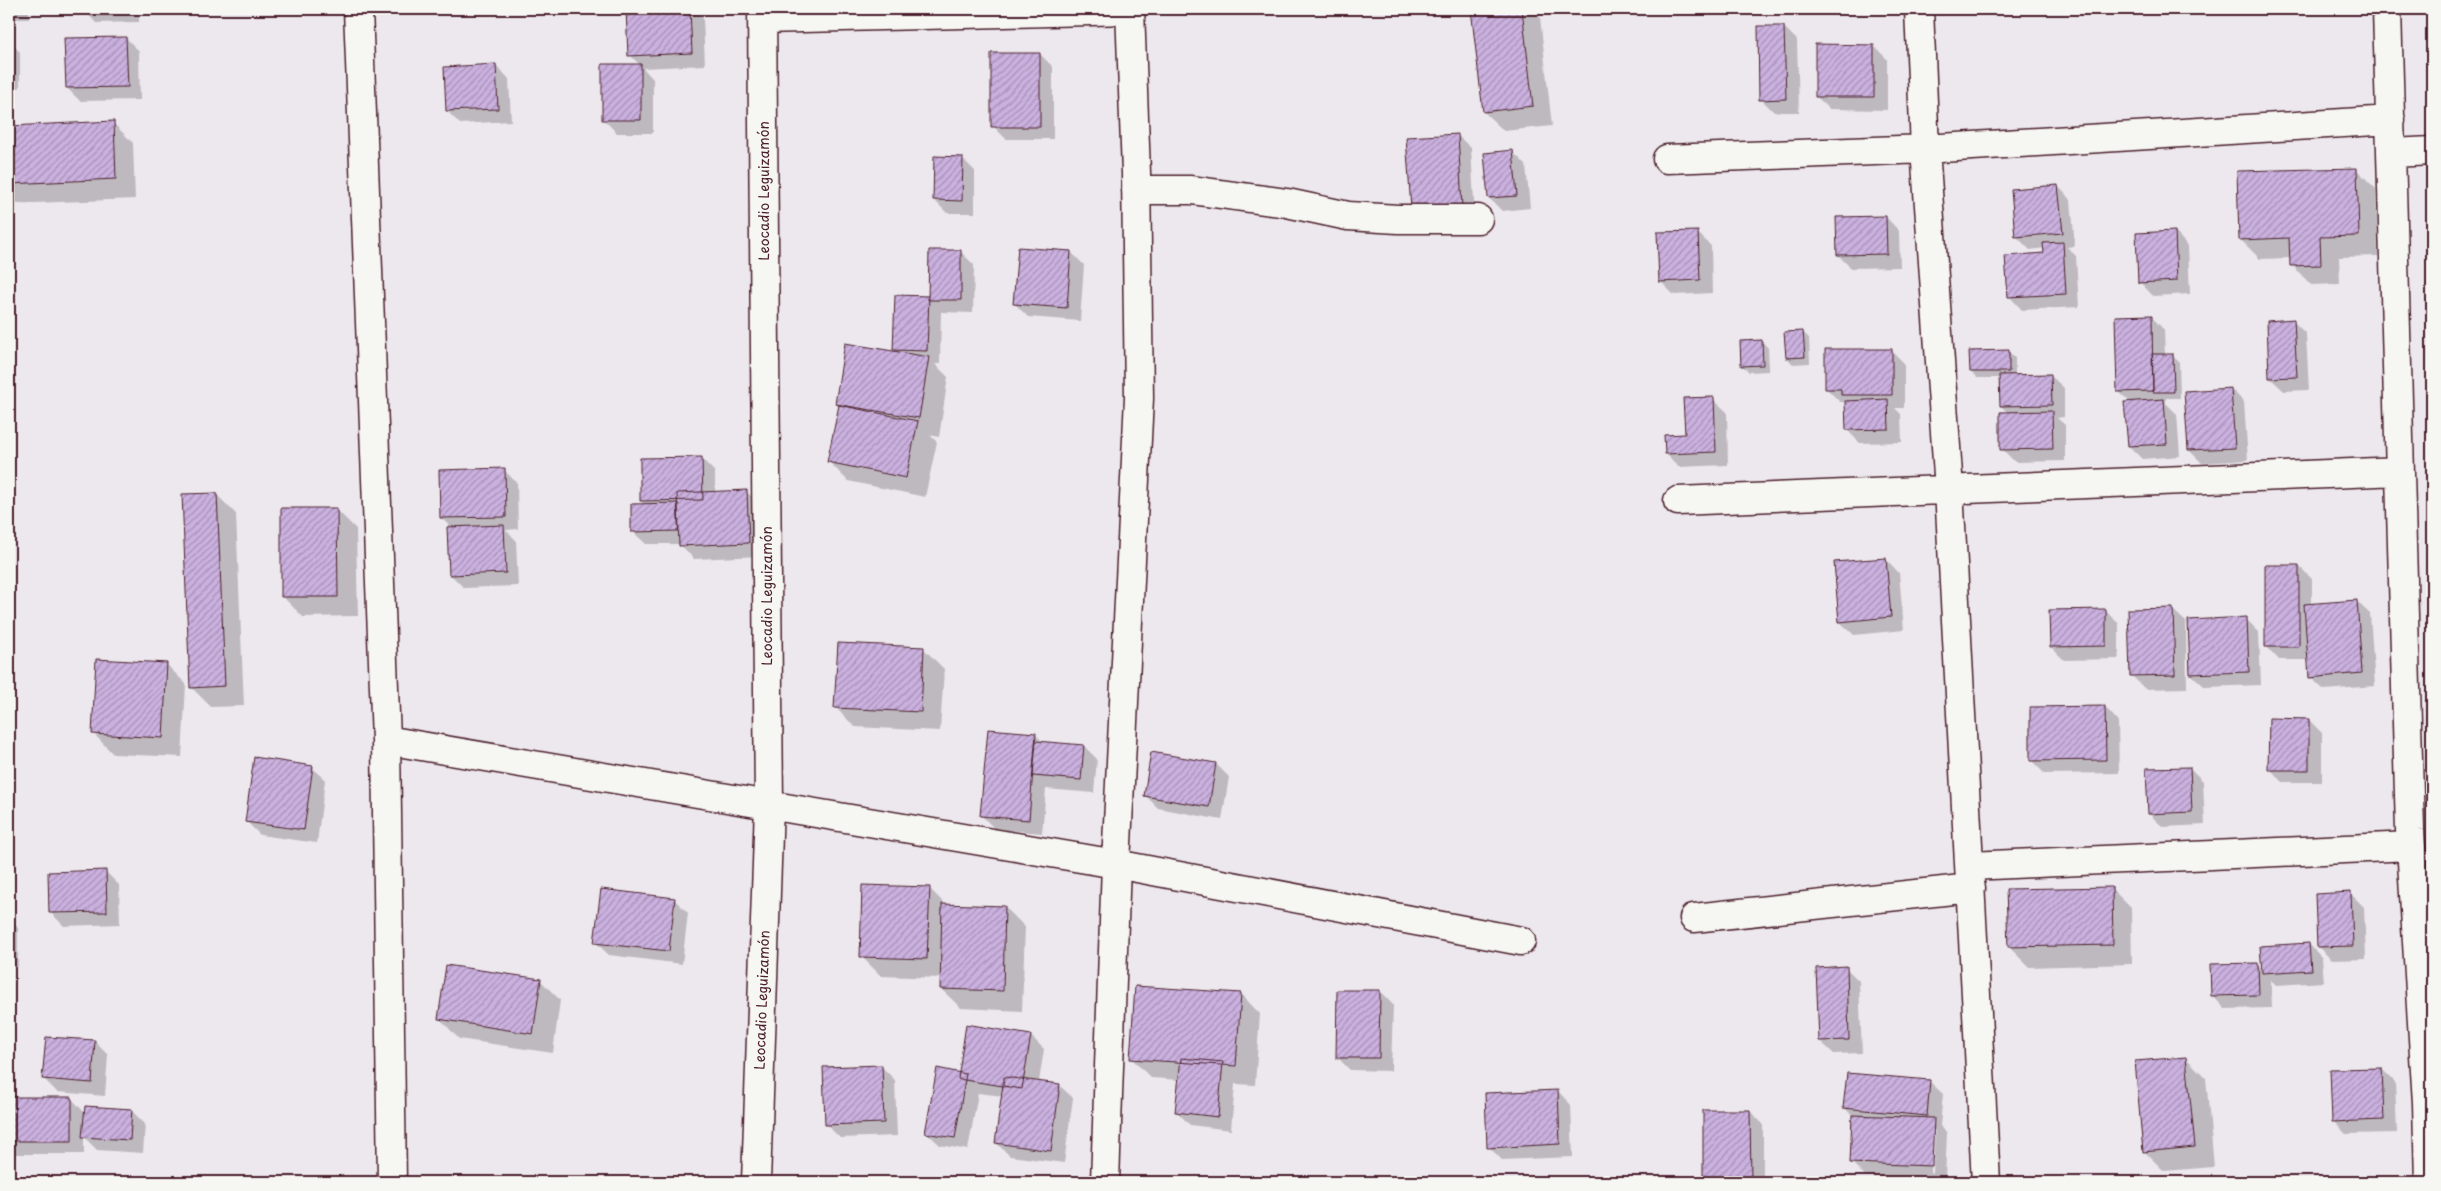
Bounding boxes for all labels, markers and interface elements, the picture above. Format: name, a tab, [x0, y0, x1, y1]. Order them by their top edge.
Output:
street label: Leocadio Leguizamón	[753, 121, 774, 261]
street label: Leocadio Leguizamón	[756, 526, 777, 666]
street label: Leocadio Leguizamón	[749, 930, 774, 1070]

